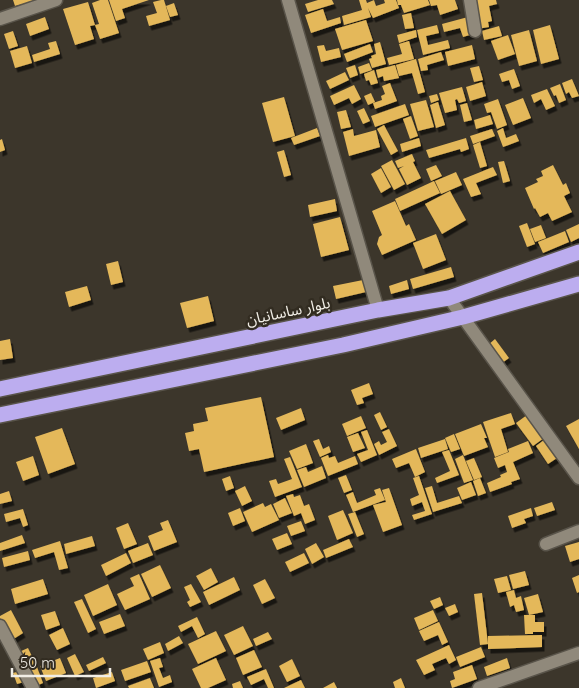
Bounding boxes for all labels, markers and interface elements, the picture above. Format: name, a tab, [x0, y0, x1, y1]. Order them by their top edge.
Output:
street label: بلوار ساسانیان	[244, 293, 332, 329]
scale bar	[12, 646, 110, 678]
text: 50 m	[20, 653, 55, 672]

